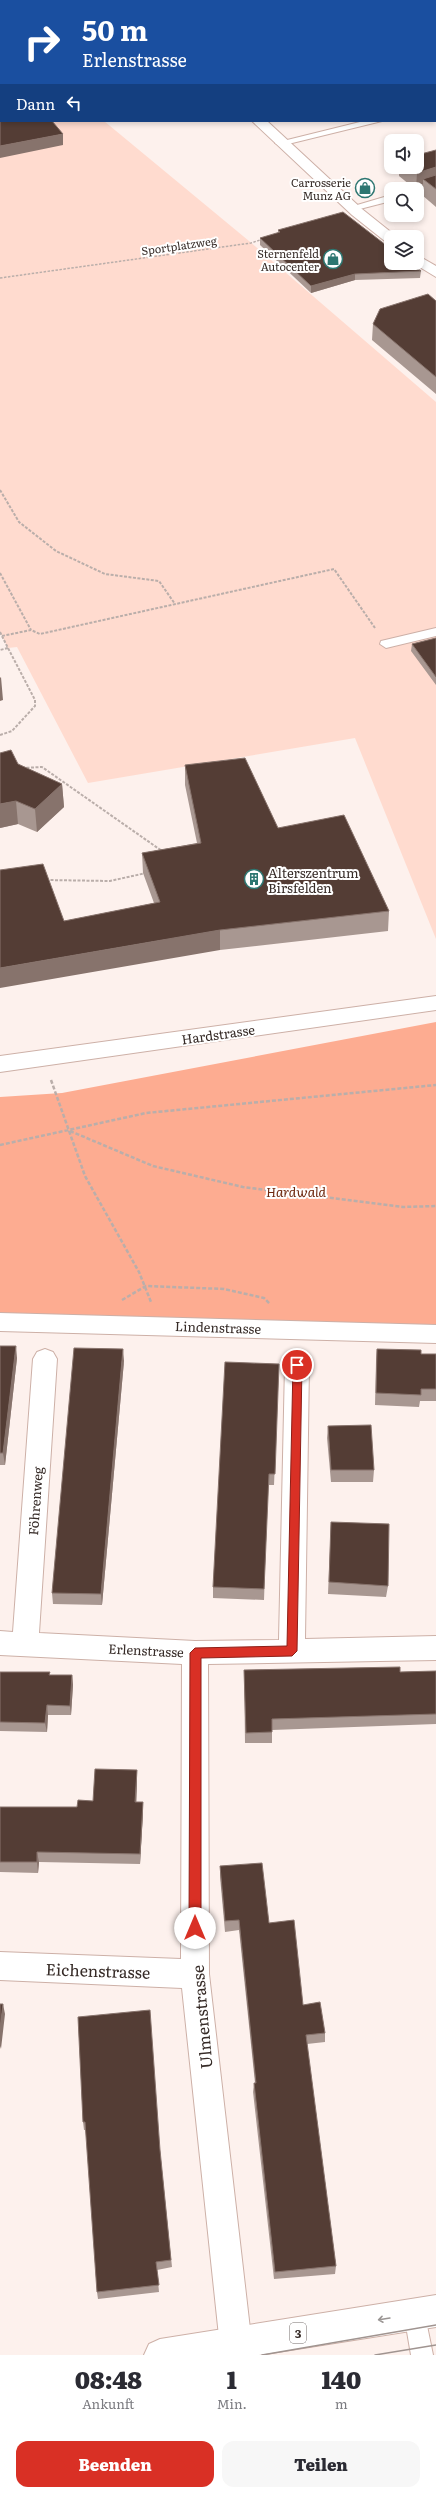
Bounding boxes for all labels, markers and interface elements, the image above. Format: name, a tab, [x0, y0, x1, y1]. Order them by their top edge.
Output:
text: 50 m	[82, 8, 148, 50]
icon: right	[16, 16, 68, 68]
text: Erlenstrasse	[82, 46, 187, 73]
text: Dann	[16, 92, 55, 115]
icon: left	[63, 92, 85, 114]
map controls	[384, 134, 424, 270]
button: sound	[384, 134, 424, 174]
place label: Carrosserie Munz AG	[291, 174, 351, 203]
shop icon: Carrosserie Munz AG	[354, 177, 376, 199]
button: search	[384, 182, 424, 222]
button: layers	[384, 230, 424, 270]
street label: Sportplatzweg	[140, 232, 219, 258]
place label: Sternenfeld Autocenter	[257, 245, 320, 274]
shop icon: Sternenfeld Autocenter	[322, 248, 344, 270]
place label: Alterszentrum Birsfelden	[268, 863, 359, 897]
building icon: Alterszentrum Birsfelden	[243, 868, 265, 890]
street label: Hardstrasse	[180, 1019, 256, 1049]
park label: Hardwald	[266, 1182, 326, 1201]
street label: Lindenstrasse	[175, 1316, 262, 1338]
pin	[280, 1348, 314, 1382]
icon: arrive	[286, 1354, 308, 1376]
street label: Föhrenweg	[23, 1465, 47, 1536]
street label: Erlenstrasse	[108, 1639, 185, 1661]
position arrow	[174, 1907, 216, 1949]
street label: Eichenstrasse	[45, 1956, 151, 1984]
street label: Ulmenstrasse	[185, 1964, 217, 2070]
one-way arrow	[378, 2316, 391, 2324]
road number: 3	[290, 2323, 306, 2343]
text: 08:48	[75, 2361, 142, 2396]
text: 1	[227, 2361, 237, 2396]
text: 140	[322, 2361, 361, 2396]
text: Ankunft	[82, 2394, 134, 2413]
text: Min.	[217, 2394, 247, 2413]
text: m	[335, 2394, 348, 2413]
button: Beenden	[16, 2441, 214, 2487]
button: Teilen	[222, 2441, 420, 2487]

